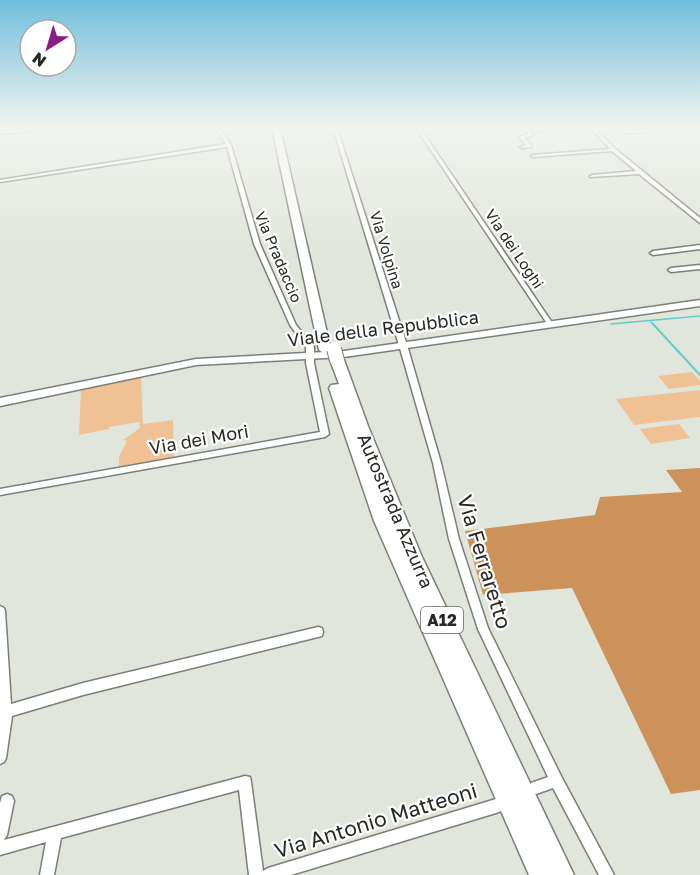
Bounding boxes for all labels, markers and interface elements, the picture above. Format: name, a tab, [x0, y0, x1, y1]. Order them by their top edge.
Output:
north arrow	[18, 18, 78, 78]
text: N	[28, 48, 50, 72]
street label: Via dei Loghi	[482, 205, 548, 292]
street label: Via Pradaccio	[252, 208, 306, 305]
street label: Via Volpina	[367, 209, 407, 291]
street label: Viale della Repubblica	[286, 305, 480, 351]
street label: Via dei Mori	[147, 419, 250, 459]
street label: Autostrada Azzurra	[353, 430, 438, 591]
street label: Via Ferraretto	[452, 492, 518, 632]
road number: A12	[421, 607, 463, 633]
street label: Via Antonio Matteoni	[271, 777, 480, 863]

